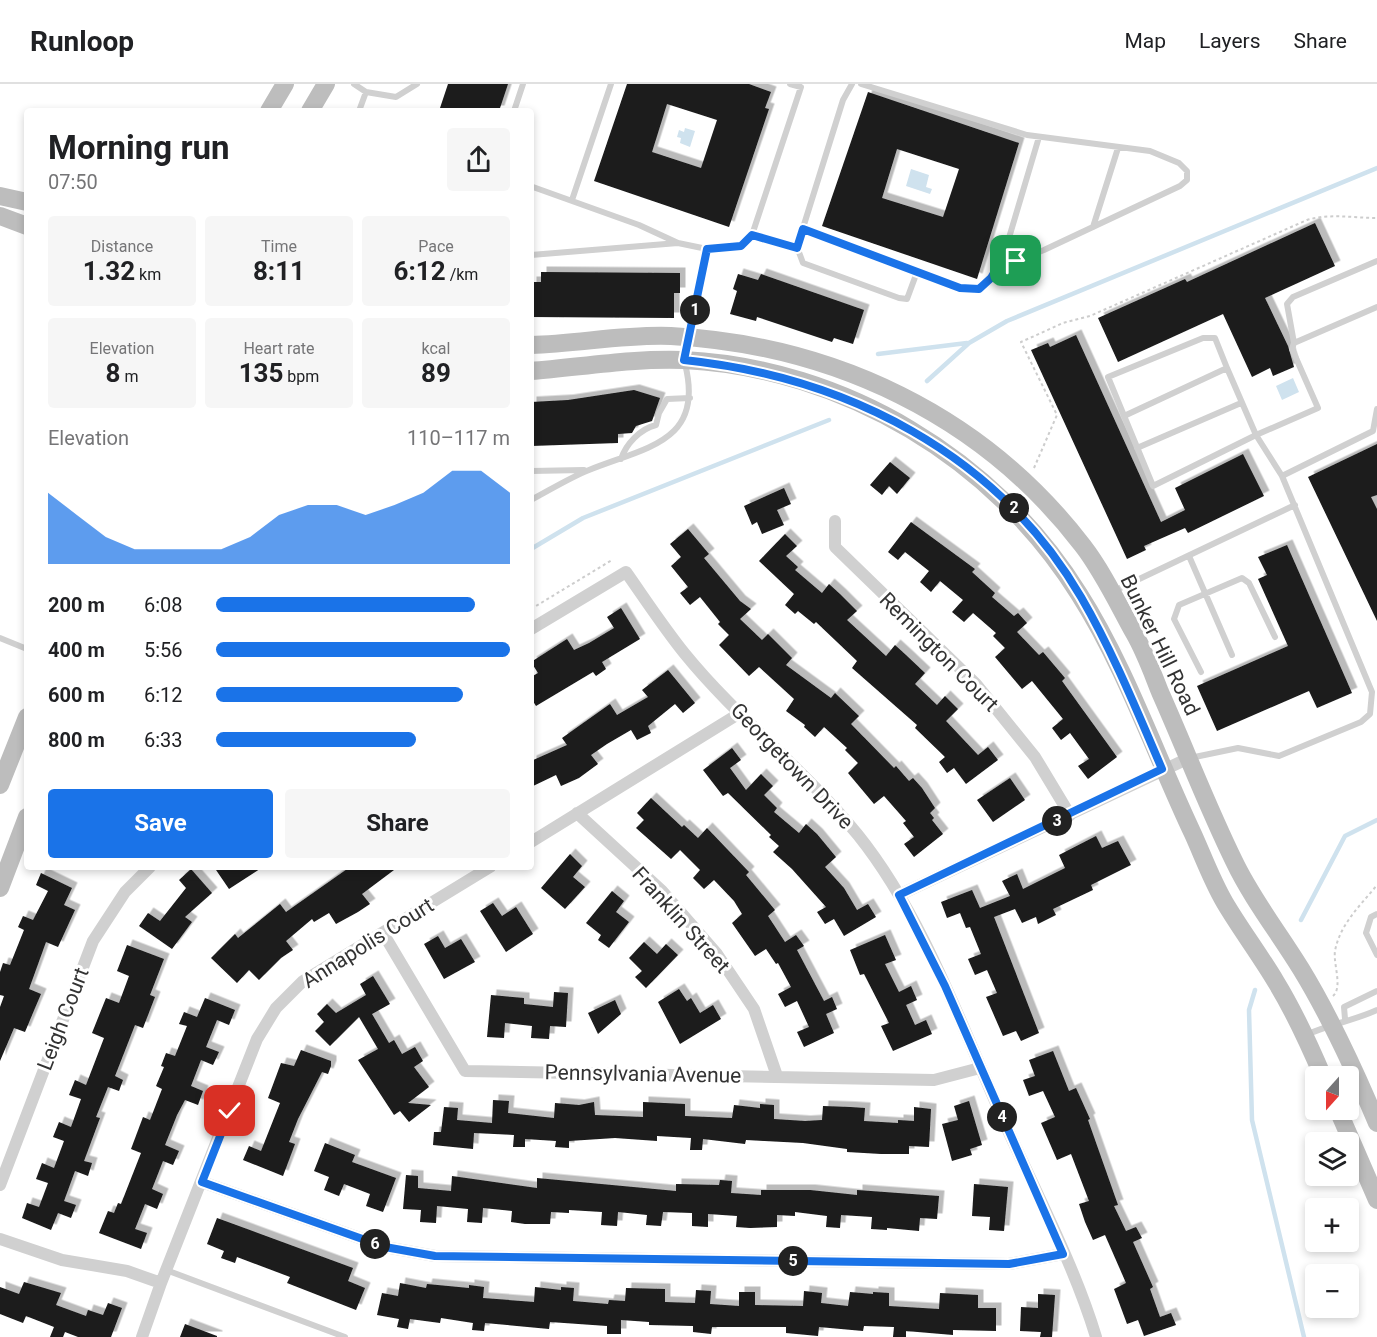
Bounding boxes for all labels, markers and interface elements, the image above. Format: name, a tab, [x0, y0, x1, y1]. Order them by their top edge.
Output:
text: Runloop	[30, 25, 134, 58]
text: Map	[1124, 29, 1166, 53]
text: Layers	[1199, 29, 1260, 53]
text: Share	[1293, 29, 1347, 53]
text: Morning run	[48, 128, 229, 167]
button: share	[447, 128, 510, 191]
text: 07:50	[48, 170, 98, 194]
pin	[990, 235, 1041, 286]
text: Distance	[91, 237, 153, 256]
text: Time	[261, 237, 297, 256]
text: Pace	[418, 237, 454, 256]
icon: arrive	[999, 244, 1032, 277]
text: 1.32	[83, 256, 135, 286]
text: 8:11	[253, 256, 305, 286]
text: 6:12	[394, 256, 446, 286]
text: km	[135, 265, 161, 284]
text: /km	[446, 265, 478, 284]
pin: 1	[680, 295, 710, 325]
text: 1	[690, 300, 700, 319]
text: Elevation	[90, 339, 154, 358]
text: Heart rate	[243, 339, 315, 358]
text: kcal	[422, 339, 450, 358]
text: 8	[106, 358, 120, 388]
text: 135	[239, 358, 283, 388]
text: 89	[421, 358, 451, 388]
text: m	[120, 367, 138, 386]
text: bpm	[283, 367, 319, 386]
text: Elevation	[48, 426, 129, 450]
text: 110–117 m	[407, 426, 510, 450]
pin: 2	[999, 493, 1029, 523]
text: 2	[1009, 498, 1019, 517]
street label: Bunker Hill Road	[1115, 571, 1205, 719]
street label: Remington Court	[875, 588, 1003, 716]
text: 200 m	[48, 593, 105, 617]
text: 6:08	[144, 593, 183, 617]
text: 400 m	[48, 638, 105, 662]
text: 5:56	[144, 638, 183, 662]
text: 600 m	[48, 683, 105, 707]
text: 6:12	[144, 683, 183, 707]
street label: Georgetown Drive	[726, 698, 858, 834]
text: 800 m	[48, 728, 105, 752]
text: 6:33	[144, 728, 183, 752]
button: Save	[48, 789, 273, 858]
button: Share	[285, 789, 510, 858]
pin: 3	[1042, 806, 1072, 836]
text: 3	[1052, 811, 1062, 830]
street label: Franklin Street	[627, 862, 735, 978]
street label: Annapolis Court	[298, 893, 438, 993]
street label: Leigh Court	[32, 964, 94, 1074]
street label: Pennsylvania Avenue	[544, 1060, 742, 1088]
north arrow	[1305, 1066, 1359, 1120]
map controls	[1305, 1066, 1359, 1318]
pin	[204, 1085, 255, 1136]
icon: check	[213, 1094, 246, 1127]
pin: 4	[987, 1102, 1017, 1132]
text: 4	[997, 1107, 1007, 1126]
button: layers	[1305, 1132, 1359, 1186]
button: +	[1305, 1198, 1359, 1252]
pin: 6	[360, 1229, 390, 1259]
text: 6	[370, 1234, 380, 1253]
pin: 5	[778, 1246, 808, 1276]
text: 5	[788, 1251, 798, 1270]
button: −	[1305, 1264, 1359, 1318]

